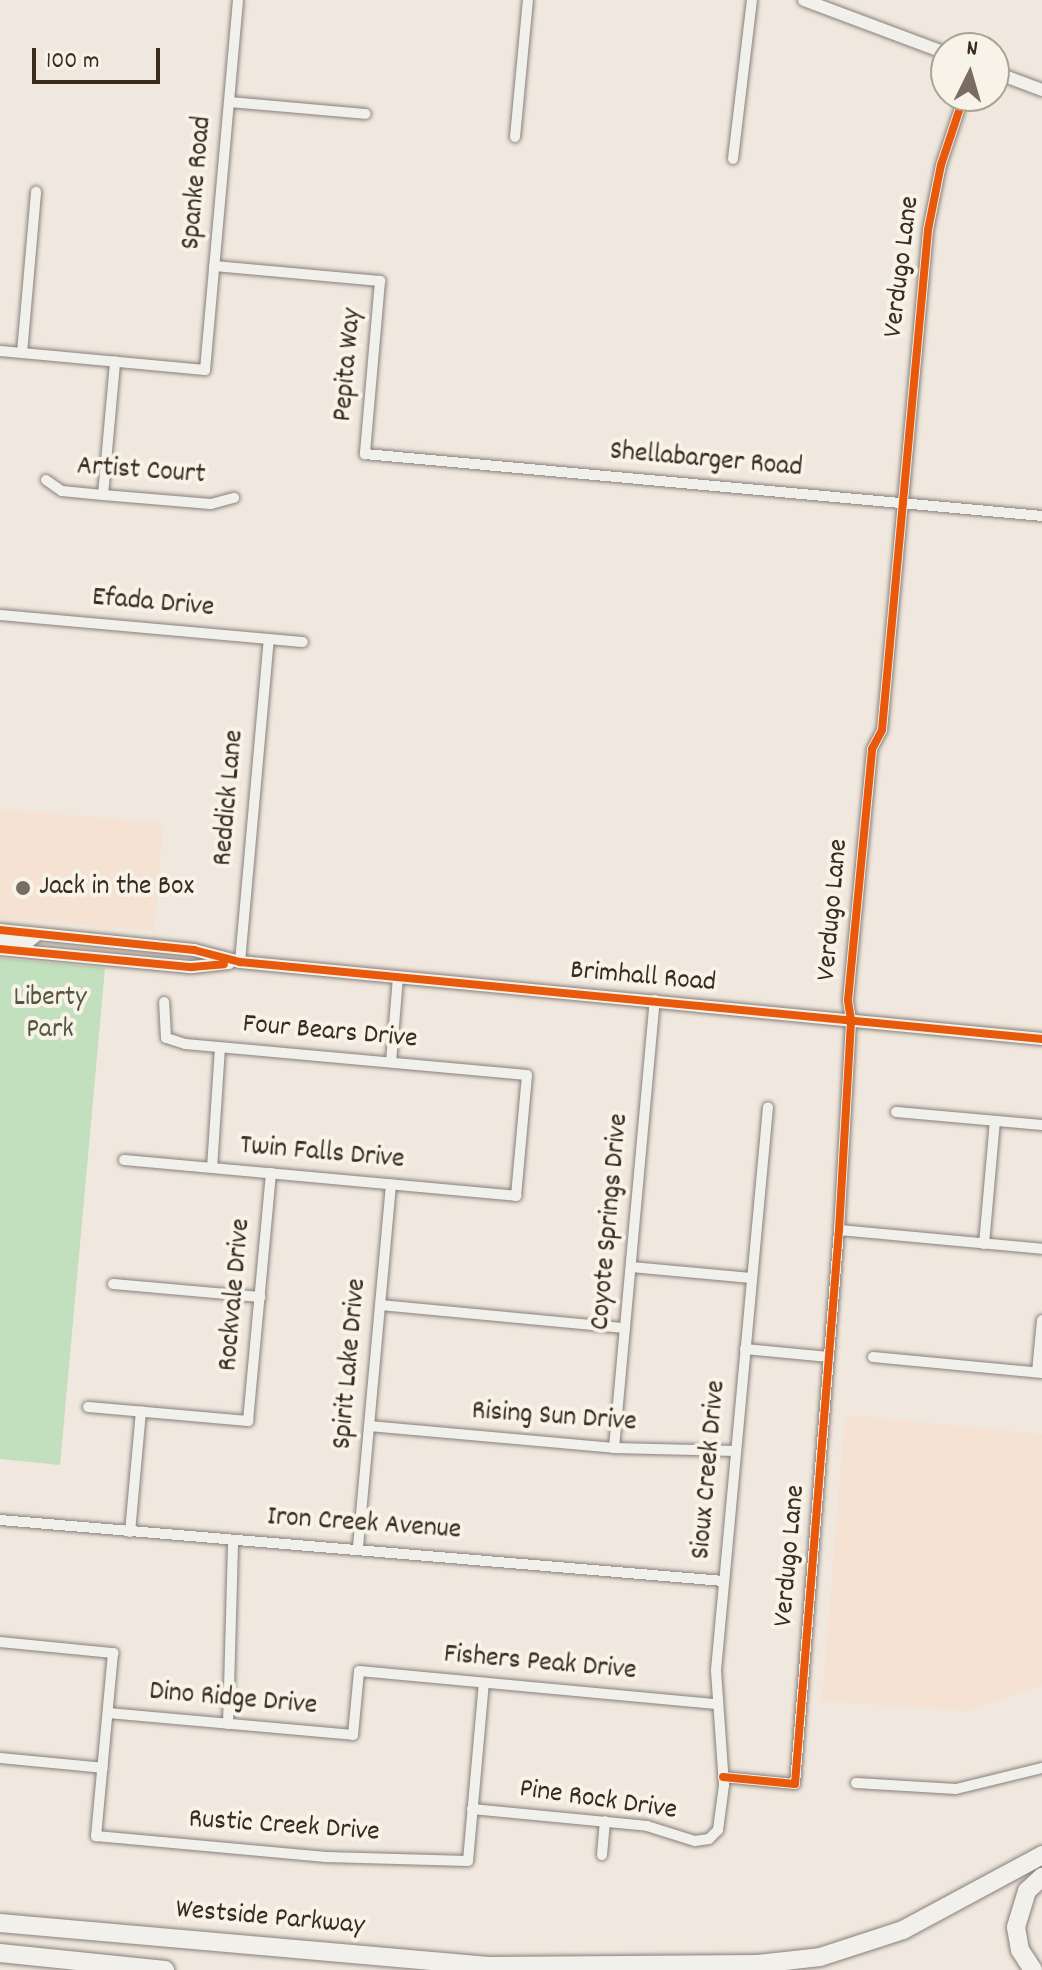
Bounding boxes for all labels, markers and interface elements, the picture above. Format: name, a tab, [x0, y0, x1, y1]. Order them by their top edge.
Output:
scale bar	[36, 32, 164, 82]
north arrow	[930, 32, 1010, 112]
text: N	[965, 34, 979, 66]
text: 100 m	[46, 45, 99, 79]
street label: Spanke Road	[175, 115, 221, 251]
street label: Verdugo Lane	[878, 194, 928, 340]
street label: Pepita Way	[327, 307, 371, 423]
street label: Shellabarger Road	[608, 436, 804, 486]
street label: Artist Court	[76, 451, 206, 493]
street label: Efada Drive	[91, 582, 215, 626]
street label: Reddick Lane	[207, 729, 253, 867]
street label: Verdugo Lane	[811, 838, 857, 982]
place label: Jack in the Box	[39, 871, 194, 905]
marker: Jack in the Box	[14, 879, 32, 897]
street label: Brimhall Road	[569, 955, 717, 1001]
park label: Liberty Park	[13, 982, 87, 1048]
street label: Four Bears Drive	[241, 1009, 419, 1057]
street label: Coyote Springs Drive	[585, 1112, 637, 1332]
street label: Twin Falls Drive	[238, 1130, 406, 1178]
street label: Rockvale Drive	[213, 1217, 259, 1373]
street label: Spirit Lake Drive	[327, 1277, 375, 1451]
street label: Sioux Creek Drive	[685, 1379, 735, 1561]
street label: Rising Sun Drive	[471, 1395, 637, 1441]
street label: Verdugo Lane	[768, 1484, 814, 1628]
street label: Iron Creek Avenue	[266, 1501, 462, 1549]
street label: Fishers Peak Drive	[442, 1639, 638, 1689]
street label: Dino Ridge Drive	[148, 1676, 318, 1724]
street label: Pine Rock Drive	[517, 1773, 679, 1829]
street label: Rustic Creek Drive	[187, 1804, 381, 1850]
street label: Westside Parkway	[174, 1894, 366, 1944]

